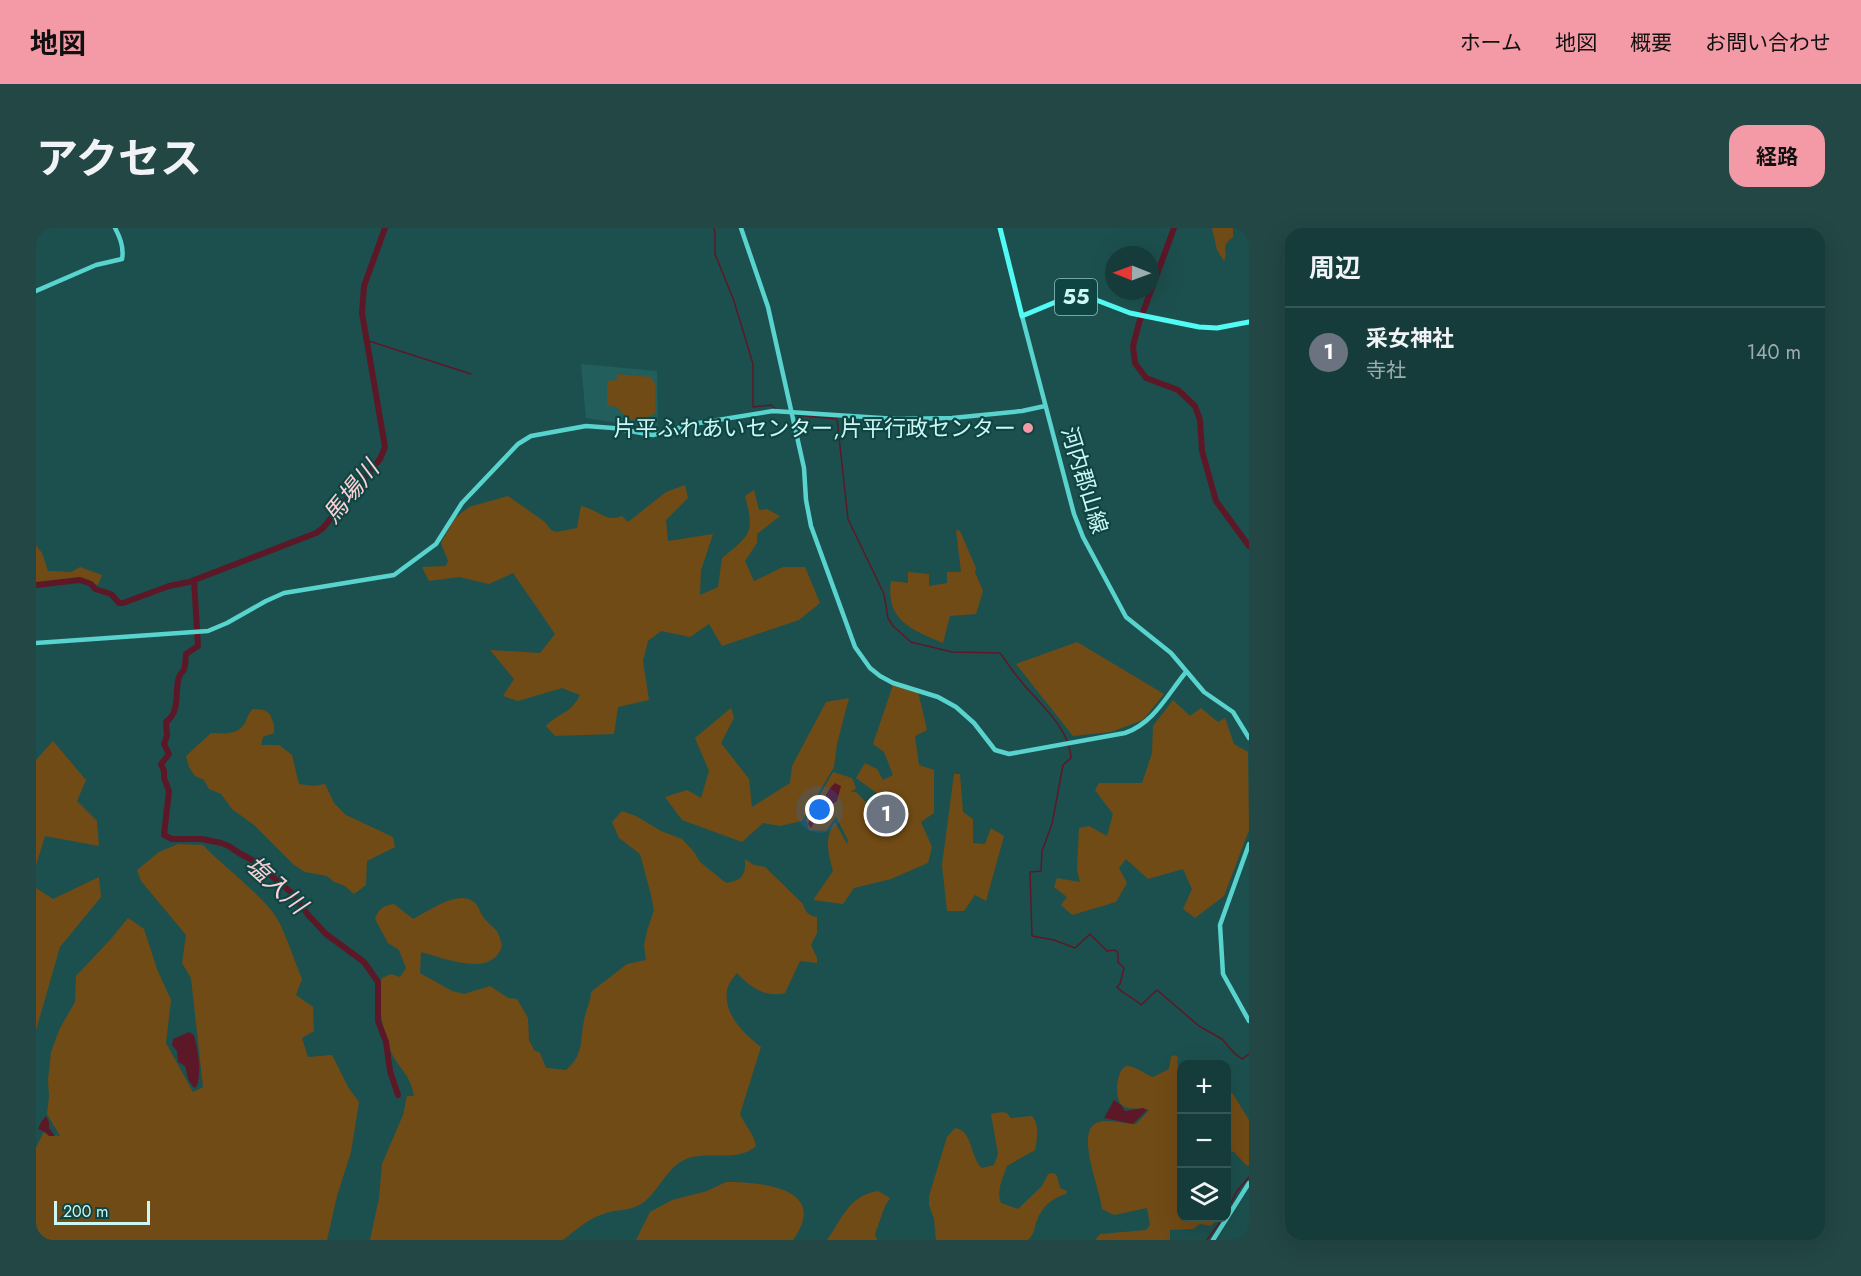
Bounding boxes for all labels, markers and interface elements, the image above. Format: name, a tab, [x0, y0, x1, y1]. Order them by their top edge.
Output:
text: 地図	[30, 23, 86, 64]
text: ホーム	[1460, 28, 1522, 58]
text: 地図	[1555, 28, 1597, 58]
text: 概要	[1630, 28, 1672, 58]
text: お問い合わせ	[1705, 28, 1831, 58]
button: 経路	[1729, 125, 1825, 187]
text: アクセス	[36, 128, 202, 189]
north arrow	[1105, 246, 1159, 300]
text: 周辺	[1309, 249, 1361, 287]
road number: 55	[1055, 279, 1097, 315]
text: 采女神社	[1366, 322, 1454, 354]
text: 1	[1323, 338, 1334, 367]
text: 140 m	[1747, 338, 1801, 367]
text: 寺社	[1366, 356, 1406, 385]
place label: 片平ふれあいセンター,片平行政センター	[613, 412, 1016, 444]
marker: 片平ふれあいセンター,片平行政センター	[1021, 421, 1035, 435]
street label: 河内郡山線	[1054, 423, 1116, 537]
water label: 馬場川	[314, 450, 389, 531]
pin: 1	[866, 792, 906, 836]
your location	[805, 795, 834, 824]
water label: 塩入川	[238, 848, 317, 924]
map controls	[1177, 1060, 1231, 1222]
button: +	[1177, 1060, 1231, 1114]
button: −	[1177, 1114, 1231, 1168]
button: layers	[1177, 1168, 1231, 1222]
scale bar	[54, 1198, 150, 1226]
text: 200 m	[63, 1200, 109, 1223]

